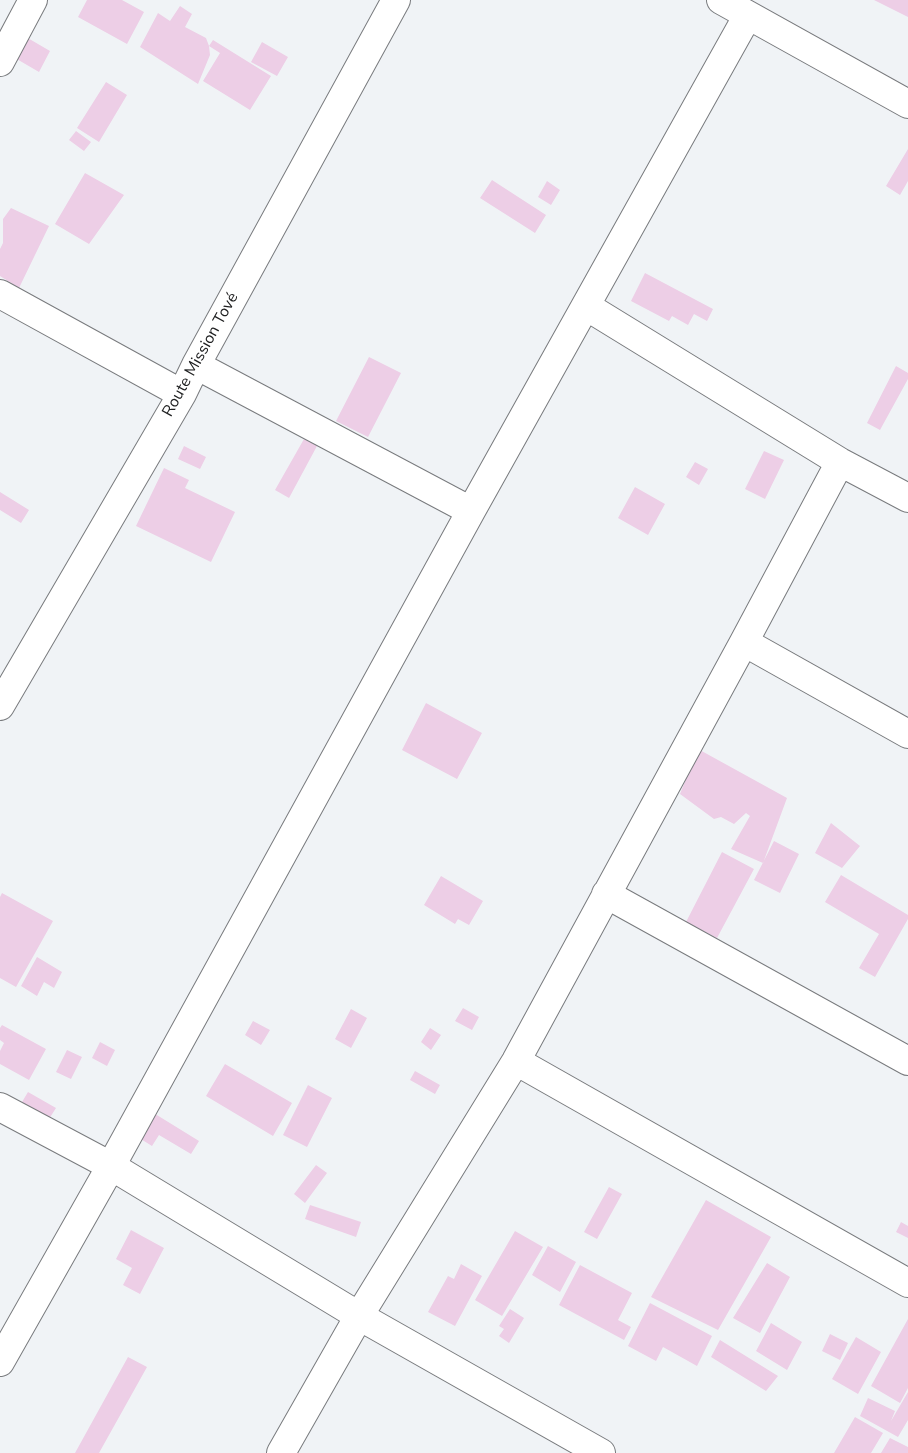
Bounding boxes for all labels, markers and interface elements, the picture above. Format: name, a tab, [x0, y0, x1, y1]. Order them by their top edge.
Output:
street label: Route Mission Tové	[159, 290, 243, 420]

